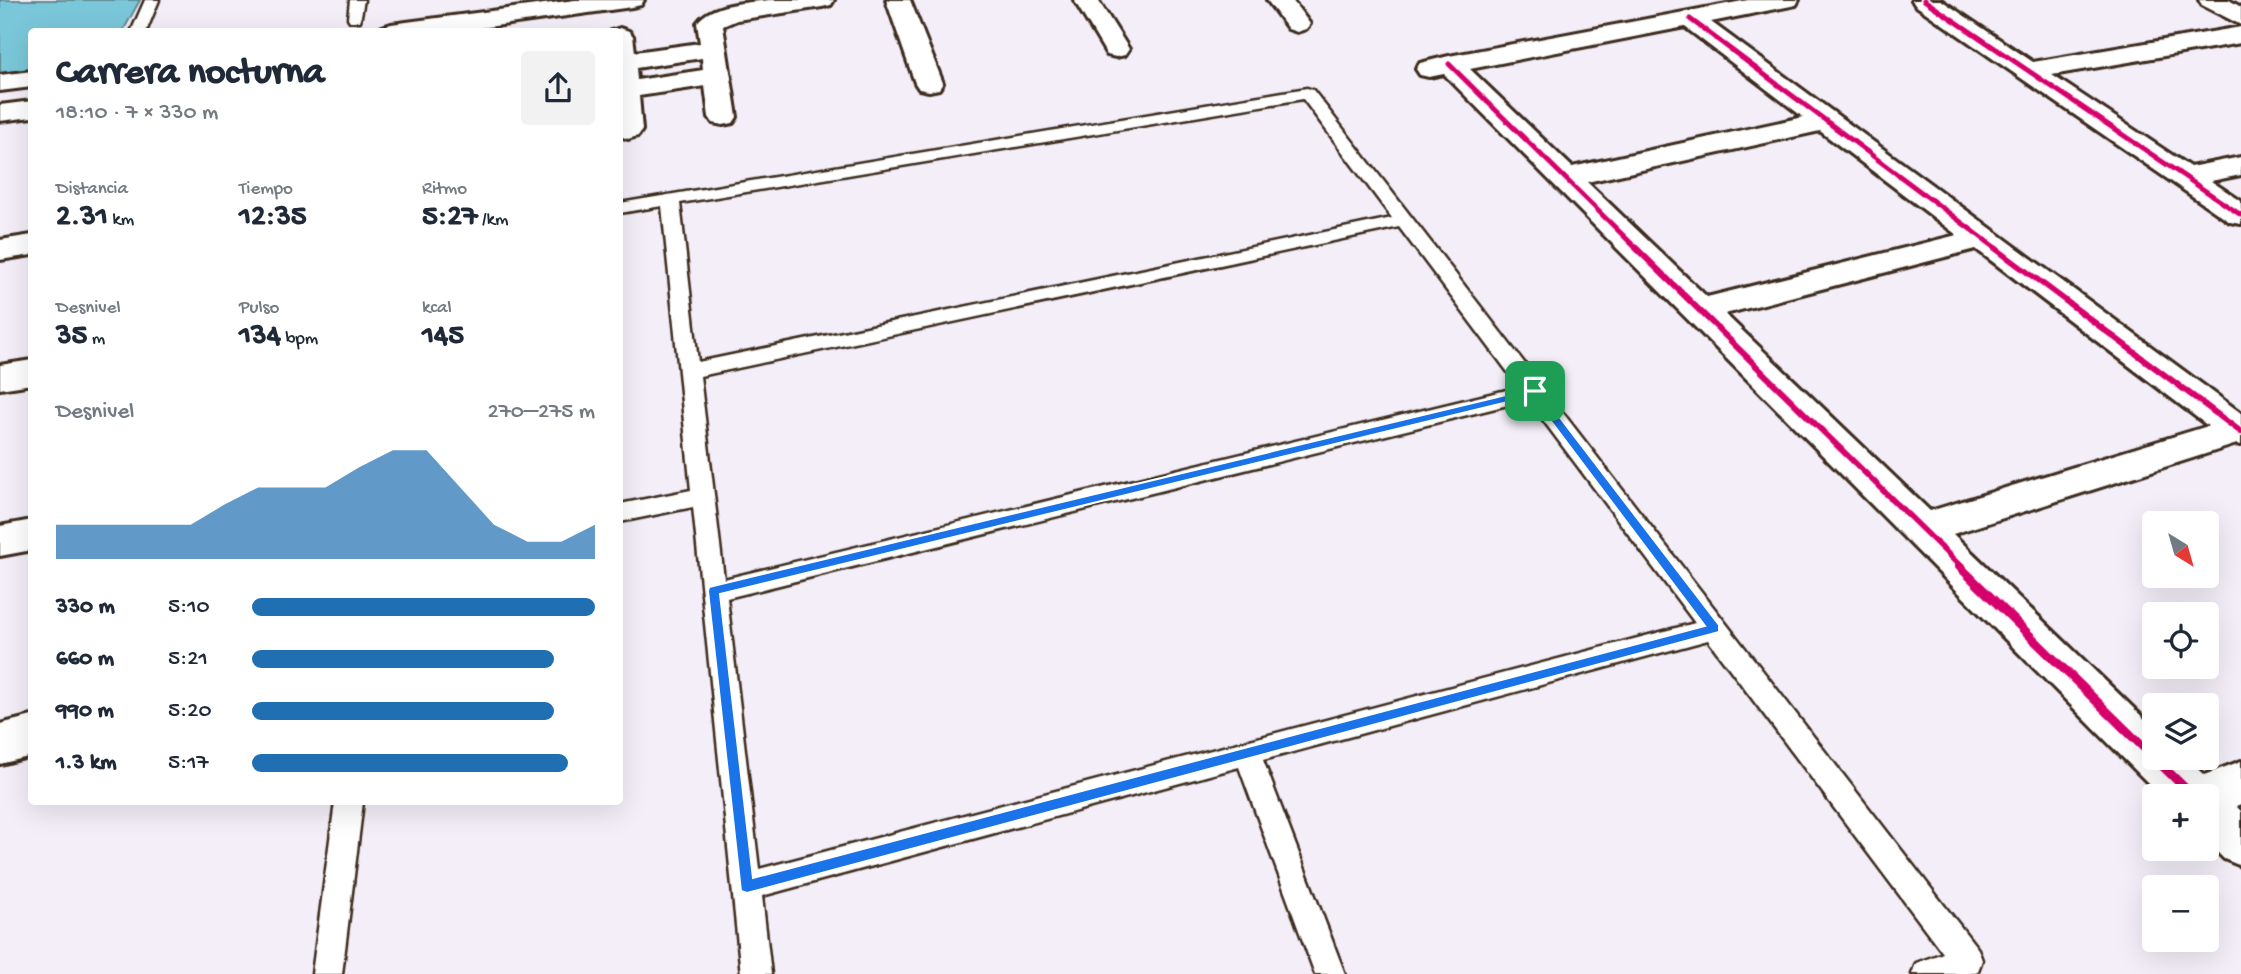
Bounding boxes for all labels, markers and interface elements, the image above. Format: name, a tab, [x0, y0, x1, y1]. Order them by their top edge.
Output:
button: share	[521, 51, 595, 125]
text: Carrera nocturna	[56, 52, 324, 96]
text: 18:10 · 7 × 330 m	[56, 100, 218, 127]
text: Distancia	[56, 178, 128, 201]
text: Tiempo	[239, 178, 293, 201]
text: Ritmo	[422, 178, 467, 201]
text: 2.31	[56, 201, 108, 236]
text: 12:35	[239, 201, 307, 236]
text: 5:27	[422, 201, 478, 236]
text: km	[108, 209, 134, 232]
text: /km	[478, 209, 509, 232]
text: Desnivel	[56, 297, 121, 320]
text: Pulso	[239, 297, 279, 320]
text: kcal	[422, 297, 452, 320]
text: 35	[56, 320, 87, 355]
text: 134	[239, 320, 281, 355]
text: 145	[422, 320, 464, 355]
text: m	[87, 328, 105, 351]
text: bpm	[281, 328, 318, 351]
pin	[1505, 361, 1565, 421]
icon: arrive	[1516, 372, 1554, 410]
text: Desnivel	[56, 399, 134, 426]
text: 270–275 m	[488, 399, 595, 426]
north arrow	[2142, 511, 2219, 588]
map controls	[2142, 511, 2219, 952]
text: 330 m	[56, 594, 115, 621]
text: 5:10	[168, 594, 210, 621]
button: locate	[2142, 602, 2219, 679]
text: 660 m	[56, 646, 114, 673]
text: 5:21	[168, 646, 208, 673]
button: layers	[2142, 693, 2219, 770]
text: 990 m	[56, 698, 114, 725]
text: 5:20	[168, 698, 212, 725]
text: 1.3 km	[56, 750, 116, 777]
text: 5:17	[168, 750, 209, 777]
button: +	[2142, 784, 2219, 861]
button: −	[2142, 875, 2219, 952]

